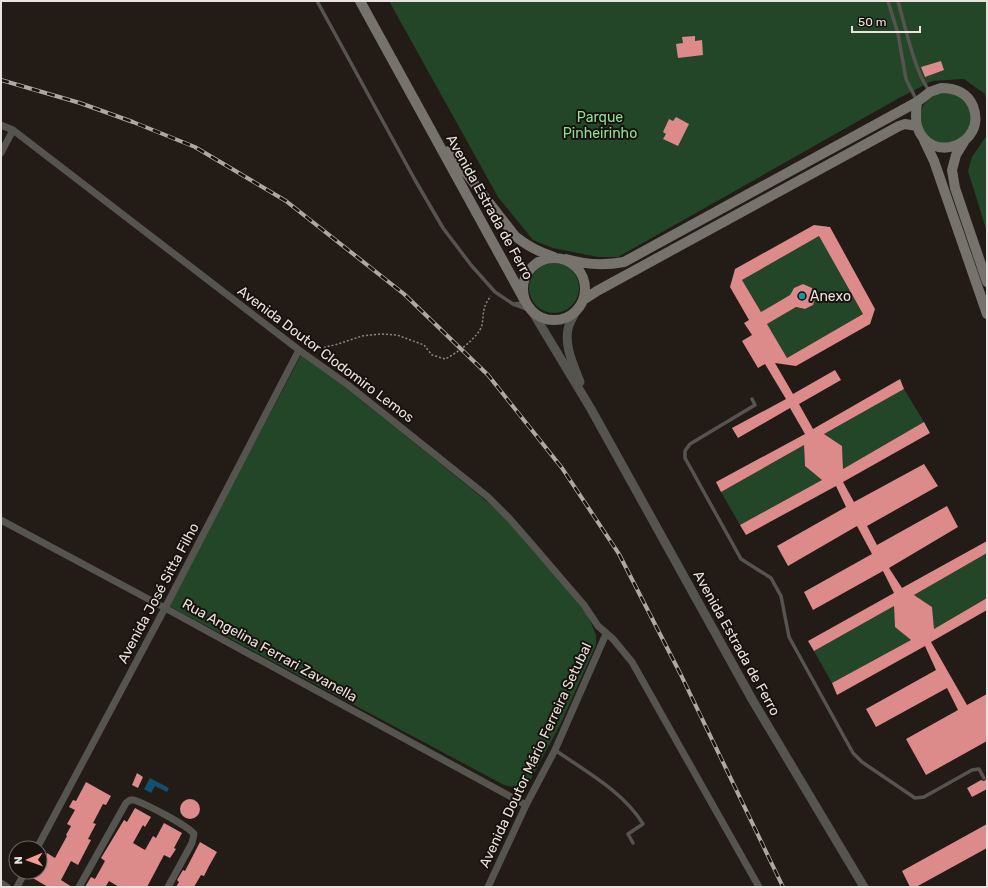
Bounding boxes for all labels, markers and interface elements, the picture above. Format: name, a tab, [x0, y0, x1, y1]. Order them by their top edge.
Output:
scale bar	[852, 8, 920, 34]
text: 50 m	[858, 15, 886, 29]
park label: Parque Pinheirinho	[563, 109, 637, 142]
street label: Avenida Estrada de Ferro	[443, 132, 537, 283]
street label: Avenida Doutor Clodomiro Lemos	[234, 282, 417, 426]
place label: Anexo	[810, 288, 851, 305]
marker: Anexo	[797, 291, 807, 301]
street label: Avenida José Sitta Filho	[114, 520, 203, 666]
street label: Avenida Estrada de Ferro	[690, 568, 784, 719]
street label: Rua Angelina Ferrari Zavanella	[179, 595, 360, 706]
street label: Avenida Doutor Mário Ferreira Setubal	[476, 640, 595, 871]
north arrow	[8, 840, 48, 880]
text: N	[12, 856, 25, 865]

